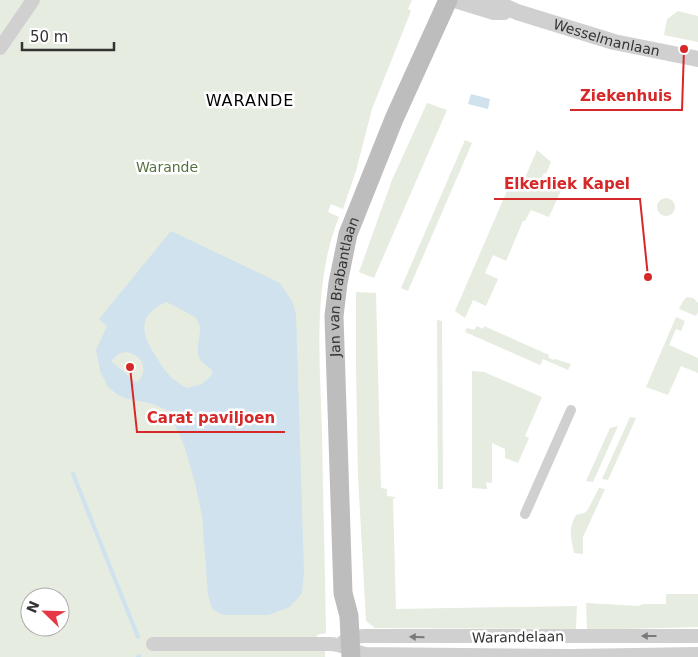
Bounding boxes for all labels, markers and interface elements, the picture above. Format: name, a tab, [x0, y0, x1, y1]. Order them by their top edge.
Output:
street label: Wesselmanlaan	[551, 16, 661, 59]
scale bar	[22, 20, 115, 52]
text: 50 m	[30, 28, 68, 46]
callout: Ziekenhuis	[570, 80, 682, 110]
text: Ziekenhuis	[580, 87, 672, 105]
district label: WARANDE	[206, 91, 294, 110]
park label: Warande	[136, 159, 198, 175]
callout: Elkerliek Kapel	[494, 169, 640, 199]
text: Elkerliek Kapel	[504, 175, 630, 193]
street label: Jan van Brabantlaan	[326, 214, 362, 358]
callout: Carat paviljoen	[137, 402, 285, 432]
text: Carat paviljoen	[147, 409, 275, 427]
north arrow	[20, 587, 70, 637]
text: N	[23, 598, 43, 615]
street label: Warandelaan	[472, 628, 564, 646]
one-way arrow	[641, 632, 657, 640]
one-way arrow	[409, 633, 425, 641]

